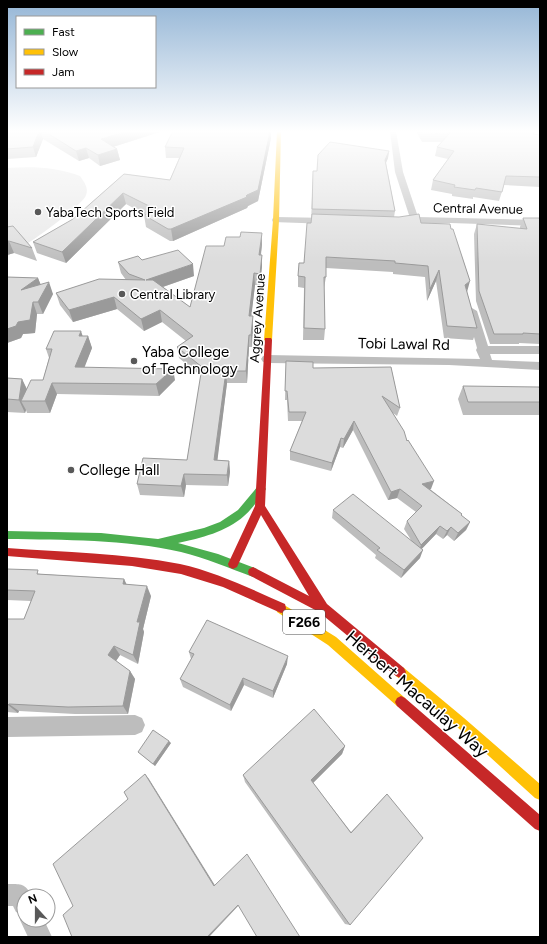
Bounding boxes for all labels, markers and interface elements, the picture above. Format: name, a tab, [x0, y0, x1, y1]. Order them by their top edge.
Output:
legend	[16, 16, 156, 88]
text: Fast	[52, 25, 75, 39]
text: Slow	[52, 45, 79, 59]
text: Jam	[52, 65, 75, 79]
street label: Central Avenue	[433, 200, 523, 217]
place label: YabaTech Sports Field	[46, 205, 174, 220]
marker: YabaTech Sports Field	[33, 207, 43, 217]
street label: Aggrey Avenue	[247, 273, 268, 363]
place label: Central Library	[130, 287, 216, 302]
marker: Central Library	[117, 289, 127, 299]
street label: Tobi Lawal Rd	[358, 334, 450, 354]
place label: Yaba College of Technology	[142, 343, 238, 378]
marker: Yaba College of Technology	[129, 356, 139, 366]
place label: College Hall	[79, 461, 160, 479]
marker: College Hall	[66, 465, 76, 475]
road number: F266	[283, 610, 325, 634]
street label: Herbert Macaulay Way	[341, 626, 493, 763]
north arrow	[16, 888, 56, 928]
text: N	[26, 892, 39, 907]

